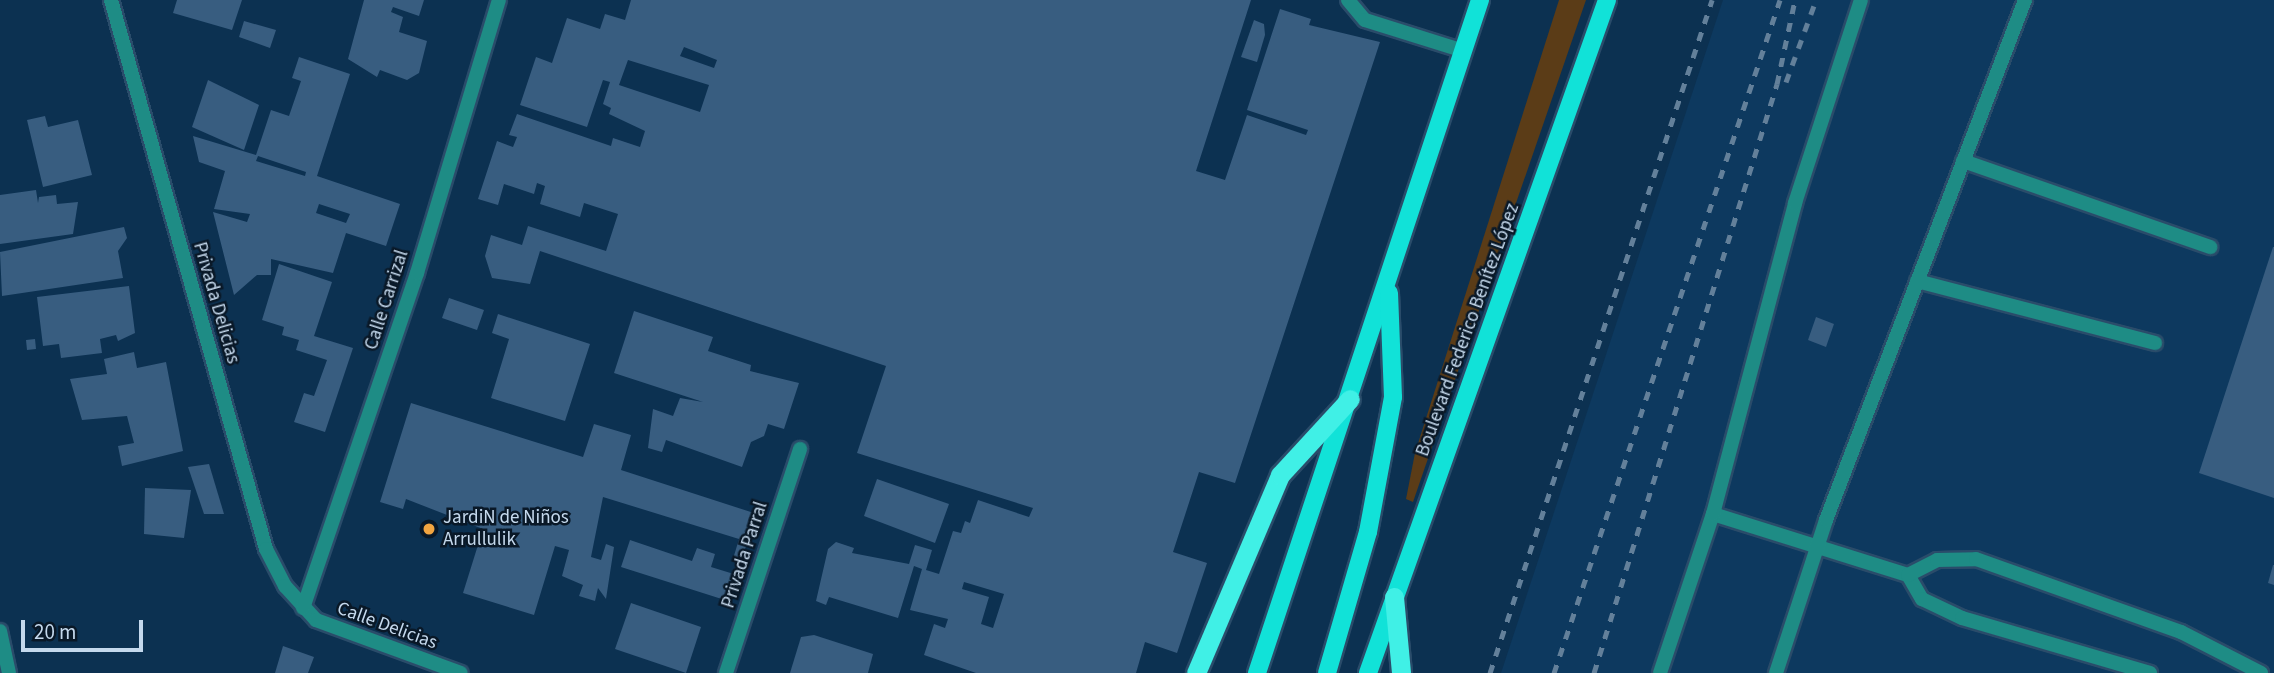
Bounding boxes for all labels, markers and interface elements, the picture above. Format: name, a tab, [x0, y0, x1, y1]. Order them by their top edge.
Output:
street label: Boulevard Federico Benítez López	[1412, 200, 1524, 460]
street label: Privada Delicias	[188, 240, 244, 366]
street label: Calle Carrizal	[360, 247, 414, 353]
street label: Privada Parral	[717, 499, 773, 611]
place label: JardiN de Niños Arrullulik	[443, 507, 569, 551]
marker: JardiN de Niños Arrullulik	[421, 521, 437, 537]
street label: Calle Delicias	[334, 597, 440, 655]
scale bar	[24, 606, 147, 650]
text: 20 m	[34, 617, 76, 647]

